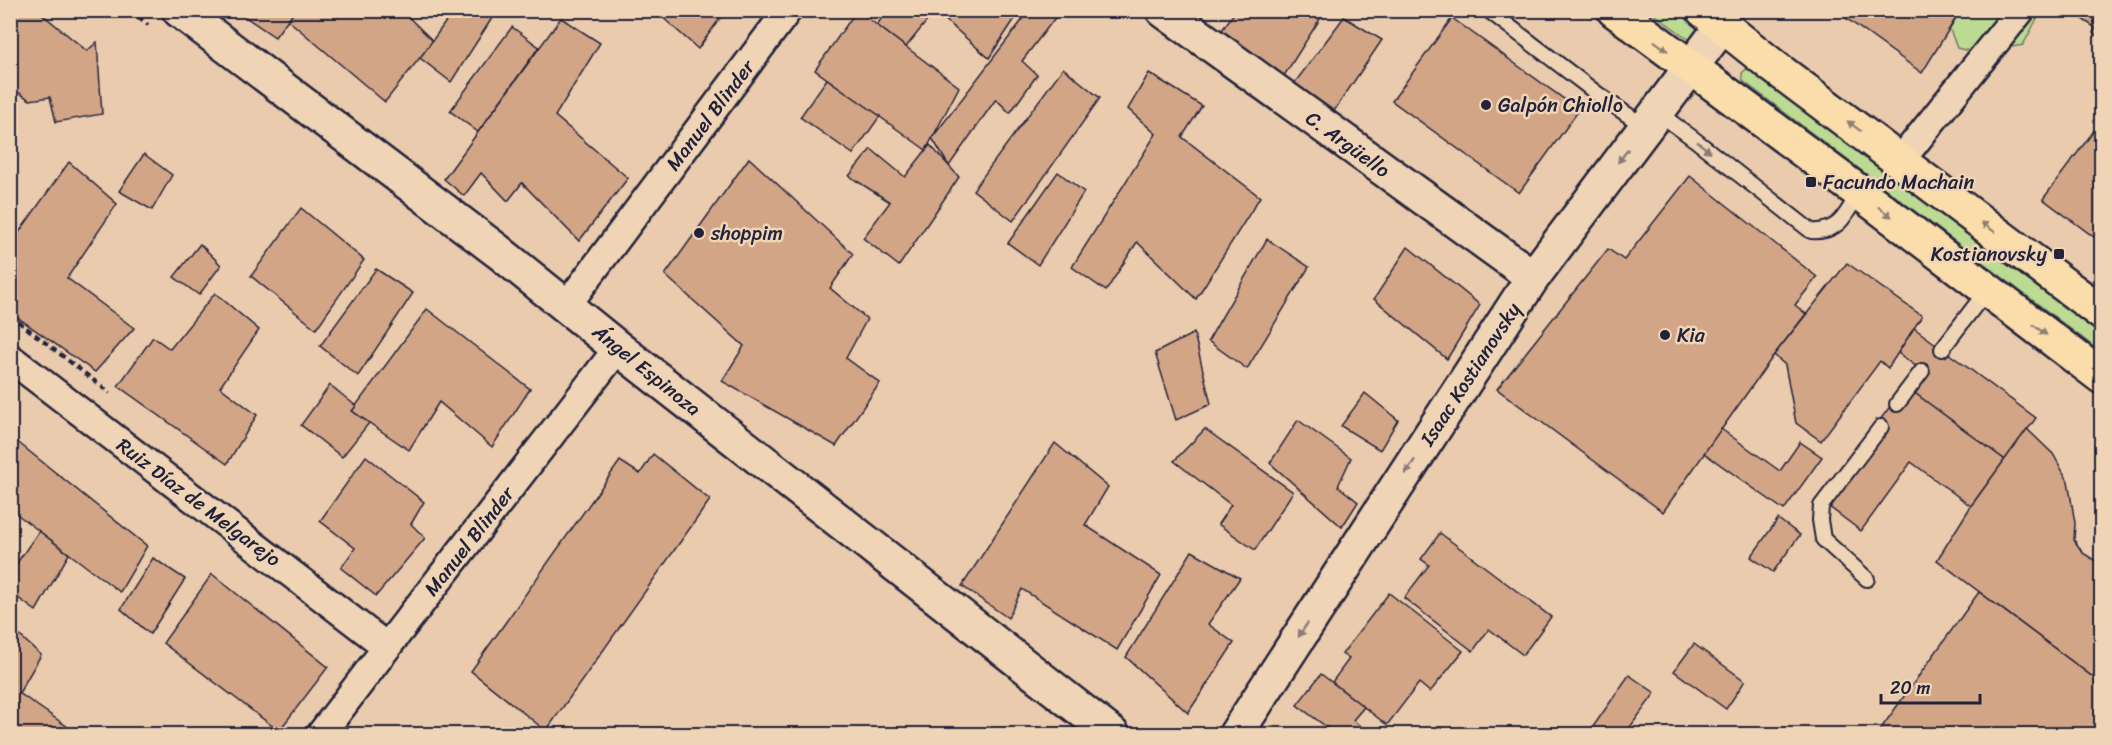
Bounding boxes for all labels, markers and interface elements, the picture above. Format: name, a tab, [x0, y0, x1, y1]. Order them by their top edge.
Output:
one-way arrow	[1654, 39, 1669, 51]
street label: Manuel Blinder	[657, 51, 765, 179]
place label: Galpón Chiollo	[1498, 88, 1623, 123]
marker: Galpón Chiollo	[1479, 98, 1493, 112]
street label: C. Argüello	[1298, 102, 1398, 187]
one-way arrow	[1846, 121, 1861, 133]
one-way arrow	[1696, 141, 1712, 154]
one-way arrow	[1618, 149, 1630, 164]
place label: Facundo Machain	[1823, 165, 1974, 200]
marker: Facundo Machain	[1804, 175, 1818, 189]
one-way arrow	[1877, 206, 1893, 219]
place label: shoppim	[710, 216, 783, 251]
one-way arrow	[1980, 222, 1995, 234]
marker: shoppim	[692, 226, 706, 240]
place label: Kostianovsky	[1931, 237, 2048, 272]
marker: Kostianovsky	[2052, 247, 2066, 261]
street label: Isaac Kostianovsky	[1410, 295, 1531, 454]
street label: Ángel Espinoza	[584, 315, 709, 425]
place label: Kia	[1677, 318, 1706, 353]
one-way arrow	[2033, 324, 2048, 336]
marker: Kia	[1658, 328, 1672, 342]
street label: Ruiz Díaz de Melgarejo	[109, 429, 289, 576]
one-way arrow	[1404, 459, 1415, 475]
street label: Manuel Blinder	[415, 478, 524, 604]
one-way arrow	[1298, 622, 1309, 639]
scale bar	[1881, 667, 1980, 705]
text: 20 m	[1890, 672, 1930, 704]

